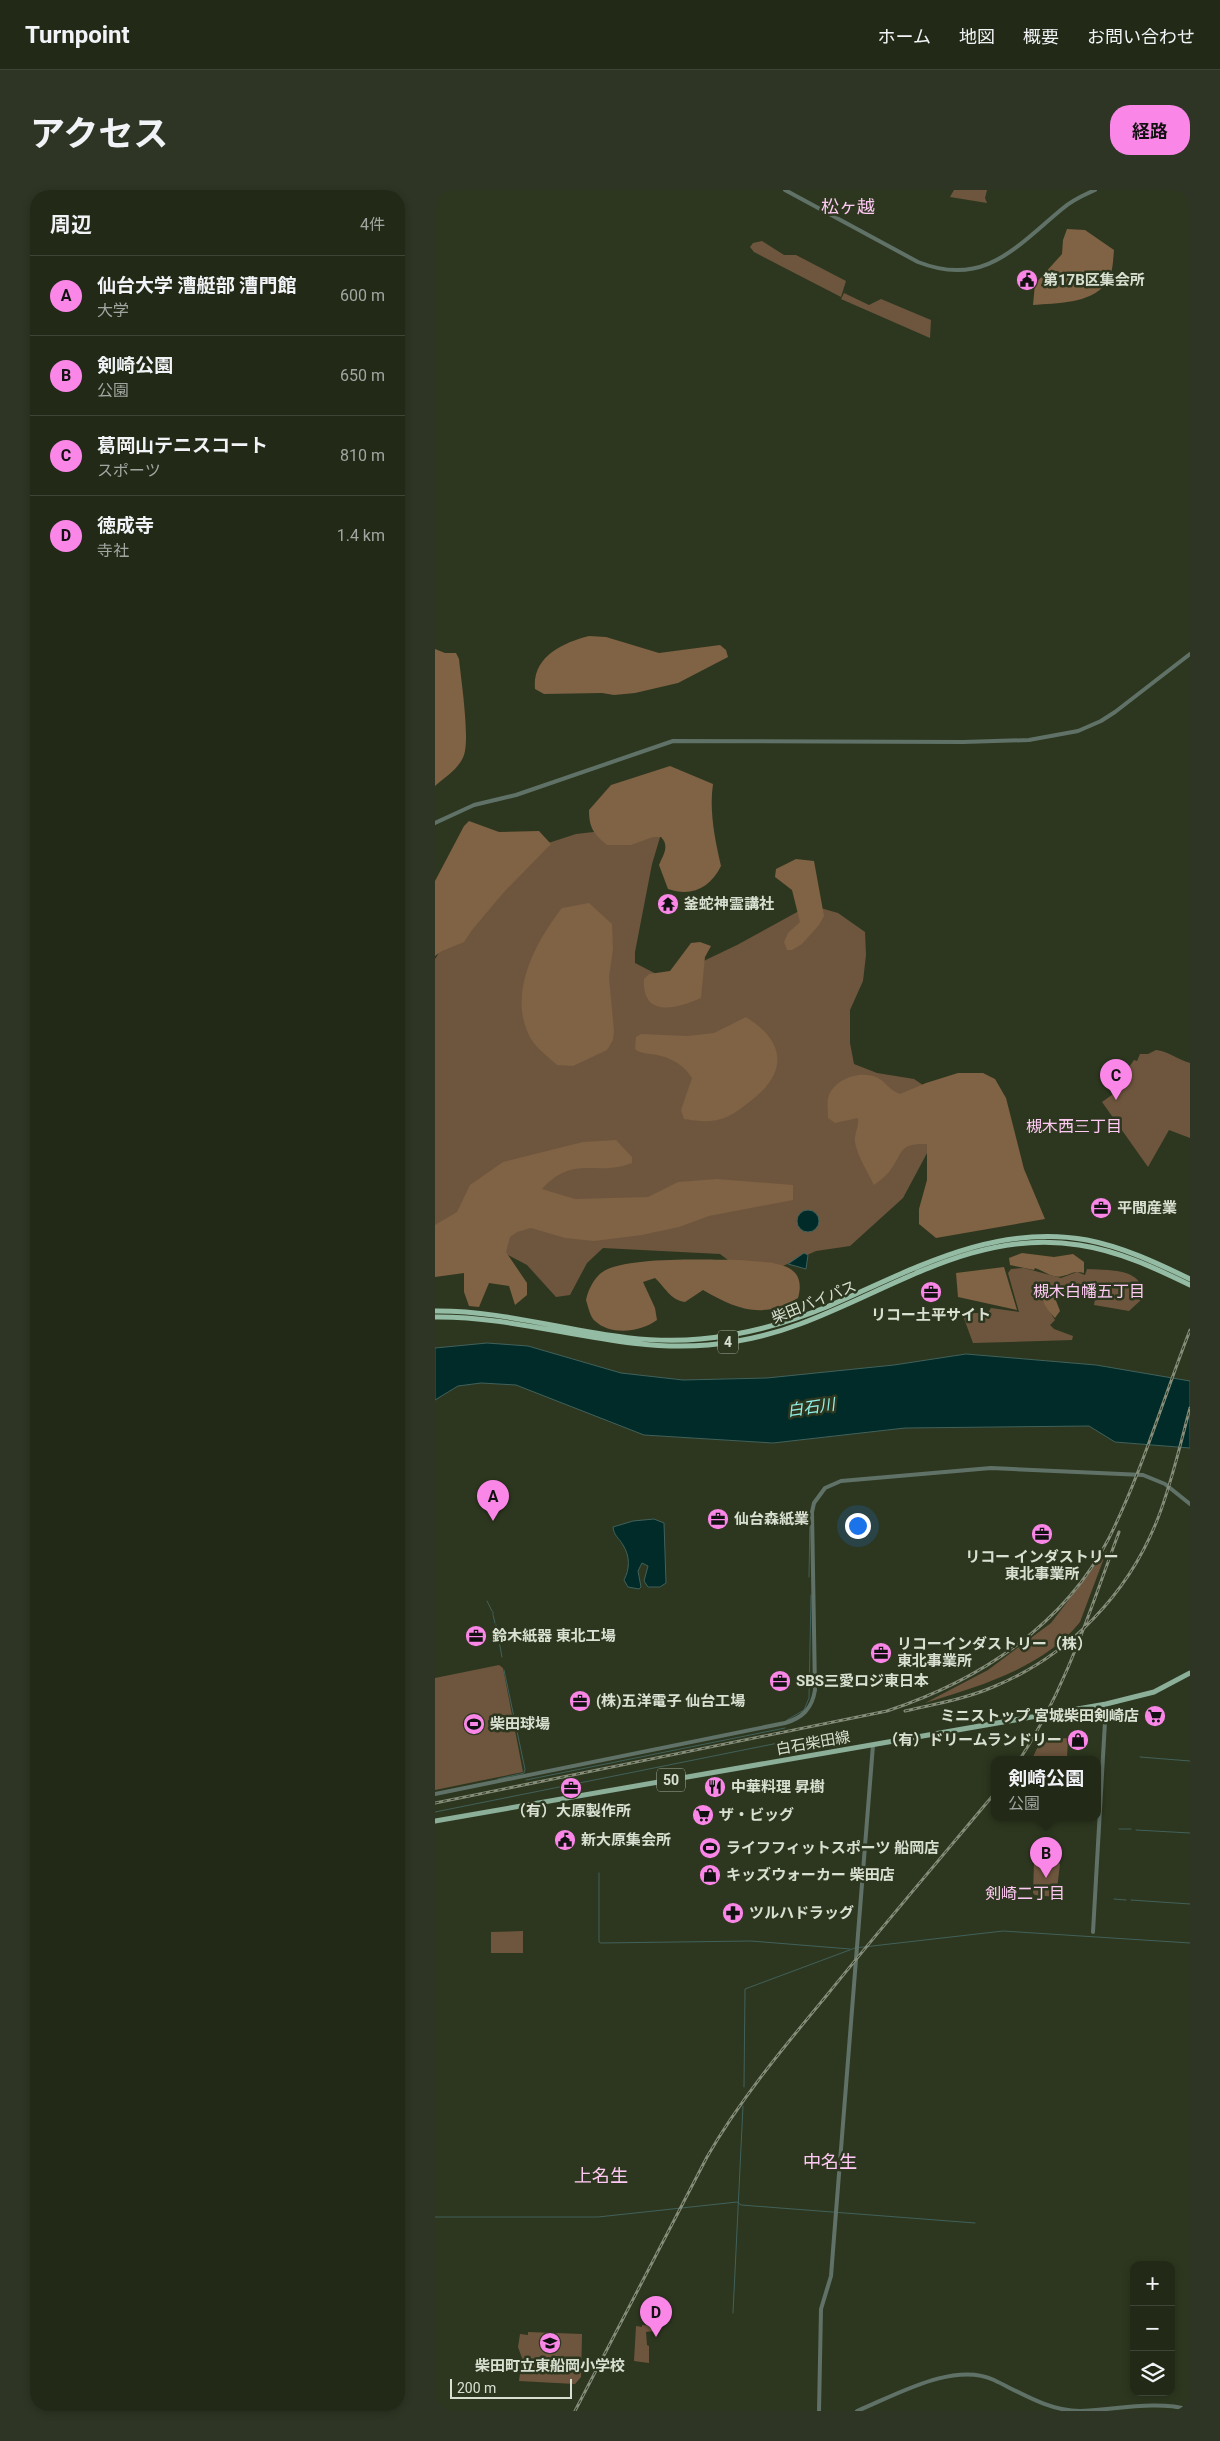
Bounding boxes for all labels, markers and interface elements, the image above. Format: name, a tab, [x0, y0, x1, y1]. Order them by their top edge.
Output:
text: Turnpoint	[25, 21, 130, 49]
text: ホーム	[878, 26, 931, 47]
text: 地図	[959, 26, 995, 47]
text: 概要	[1023, 26, 1059, 47]
text: お問い合わせ	[1087, 26, 1195, 47]
button: 経路	[1110, 105, 1190, 155]
text: アクセス	[30, 114, 168, 155]
district label: 松ヶ越	[821, 196, 875, 217]
text: 周辺	[50, 213, 92, 237]
text: 4件	[360, 215, 385, 234]
public building icon: 第17B区集会所	[1015, 268, 1039, 292]
place label: 第17B区集会所	[1043, 271, 1145, 289]
text: 仙台大学 漕艇部 漕門館	[97, 274, 296, 297]
text: A	[61, 286, 71, 305]
text: 600 m	[340, 286, 385, 305]
text: 大学	[97, 301, 129, 320]
text: 剣崎公園	[97, 354, 173, 377]
text: B	[61, 366, 71, 385]
text: 650 m	[340, 366, 385, 385]
text: 公園	[97, 381, 129, 400]
text: 葛岡山テニスコート	[97, 434, 268, 457]
text: C	[61, 446, 71, 465]
text: 810 m	[340, 446, 385, 465]
text: スポーツ	[97, 461, 161, 480]
text: 徳成寺	[97, 514, 154, 537]
text: D	[61, 526, 71, 545]
text: 1.4 km	[337, 526, 385, 545]
text: 寺社	[97, 541, 129, 560]
temple icon: 釜蛇神霊講社	[656, 892, 680, 916]
place label: 釜蛇神霊講社	[684, 895, 774, 913]
pin: C	[1100, 1059, 1132, 1100]
district label: 槻木西三丁目	[1026, 1117, 1122, 1136]
office icon: 平間産業	[1089, 1196, 1113, 1220]
place label: 平間産業	[1117, 1199, 1177, 1217]
street label: 柴田バイパス	[769, 1277, 859, 1327]
office icon: リコー土平サイト	[919, 1280, 943, 1304]
district label: 槻木白幡五丁目	[1033, 1282, 1145, 1301]
place label: リコー土平サイト	[871, 1306, 991, 1324]
road number: 4	[718, 1330, 738, 1354]
water label: 白石川	[786, 1394, 838, 1420]
pin: A	[477, 1480, 509, 1521]
office icon: 仙台森紙業	[706, 1507, 730, 1531]
place label: 仙台森紙業	[734, 1510, 809, 1528]
your location	[845, 1513, 871, 1539]
office icon: リコー インダストリー 東北事業所	[1030, 1522, 1054, 1546]
place label: リコー インダストリー 東北事業所	[965, 1548, 1119, 1583]
office icon: 鈴木紙器 東北工場	[464, 1624, 488, 1648]
place label: 鈴木紙器 東北工場	[492, 1627, 616, 1645]
place label: リコーインダストリー（株） 東北事業所	[897, 1635, 1092, 1670]
office icon: リコーインダストリー（株） 東北事業所	[869, 1641, 893, 1665]
office icon: SBS三愛ロジ東日本	[768, 1669, 792, 1693]
place label: SBS三愛ロジ東日本	[796, 1672, 929, 1690]
office icon: (株)五洋電子 仙台工場	[568, 1689, 592, 1713]
place label: (株)五洋電子 仙台工場	[596, 1692, 745, 1710]
supermarket icon: ミニストップ 宮城柴田剣崎店	[1143, 1704, 1167, 1728]
place label: ミニストップ 宮城柴田剣崎店	[940, 1707, 1139, 1725]
sports icon: 柴田球場	[462, 1712, 486, 1736]
place label: 柴田球場	[490, 1715, 550, 1733]
street label: 白石柴田線	[774, 1728, 852, 1758]
shop icon: （有）ドリームランドリー	[1066, 1728, 1090, 1752]
place label: （有）ドリームランドリー	[883, 1731, 1062, 1749]
popup	[991, 1756, 1101, 1821]
text: 剣崎公園	[1008, 1767, 1084, 1790]
road number: 50	[657, 1768, 685, 1792]
restaurant icon: 中華料理 昇樹	[703, 1775, 727, 1799]
office icon: （有）大原製作所	[559, 1776, 583, 1800]
place label: 中華料理 昇樹	[731, 1778, 825, 1796]
text: 公園	[1008, 1794, 1040, 1813]
place label: （有）大原製作所	[511, 1802, 631, 1820]
supermarket icon: ザ・ビッグ	[691, 1803, 715, 1827]
place label: ザ・ビッグ	[719, 1806, 794, 1824]
public building icon: 新大原集会所	[553, 1828, 577, 1852]
place label: 新大原集会所	[581, 1831, 671, 1849]
sports icon: ライフフィットスポーツ 船岡店	[698, 1836, 722, 1860]
pin: B	[1030, 1837, 1062, 1878]
place label: ライフフィットスポーツ 船岡店	[726, 1839, 939, 1857]
shop icon: キッズウォーカー 柴田店	[698, 1863, 722, 1887]
place label: キッズウォーカー 柴田店	[726, 1866, 895, 1884]
district label: 剣崎二丁目	[985, 1884, 1065, 1903]
pharmacy icon: ツルハドラッグ	[721, 1901, 745, 1925]
place label: ツルハドラッグ	[749, 1904, 854, 1922]
district label: 中名生	[803, 2151, 857, 2172]
district label: 上名生	[574, 2165, 628, 2186]
map controls	[1130, 2261, 1175, 2396]
button: +	[1130, 2261, 1175, 2306]
pin: D	[640, 2296, 672, 2337]
button: −	[1130, 2306, 1175, 2351]
school or university icon: 柴田町立東船岡小学校	[538, 2331, 562, 2355]
button: layers	[1130, 2351, 1175, 2396]
place label: 柴田町立東船岡小学校	[475, 2357, 625, 2375]
scale bar	[450, 2376, 573, 2399]
text: 200 m	[457, 2380, 496, 2396]

